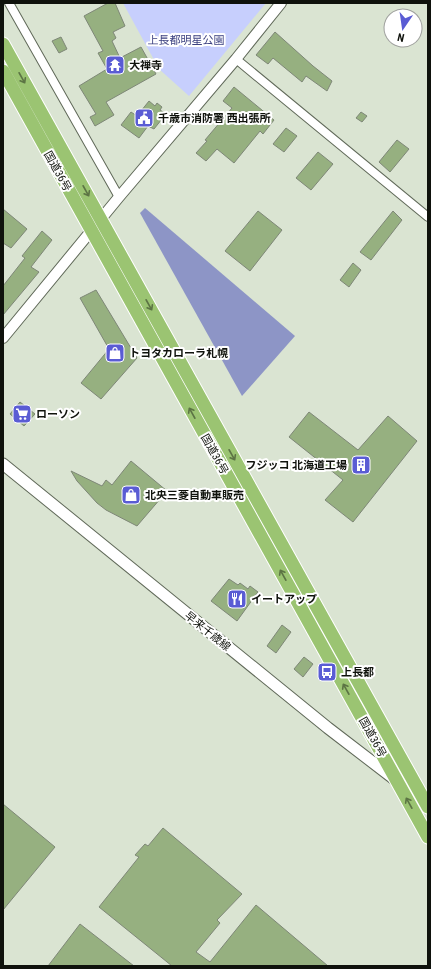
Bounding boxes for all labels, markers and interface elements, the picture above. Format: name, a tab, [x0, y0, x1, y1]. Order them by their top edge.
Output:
north arrow	[383, 8, 423, 48]
text: N	[396, 30, 406, 44]
park label: 上長都明星公園	[148, 34, 225, 47]
temple icon: 大禅寺	[104, 54, 126, 76]
place label: 大禅寺	[129, 59, 162, 72]
one-way arrow	[19, 72, 27, 84]
public building icon: 千歳市消防署 西出張所	[133, 107, 155, 129]
place label: 千歳市消防署 西出張所	[158, 112, 271, 125]
street label: 国道36号	[41, 149, 74, 194]
one-way arrow	[82, 185, 90, 197]
one-way arrow	[146, 298, 153, 310]
shop icon: トヨタカローラ札幌	[104, 342, 126, 364]
place label: トヨタカローラ札幌	[129, 347, 228, 360]
supermarket icon: ローソン	[11, 403, 33, 425]
one-way arrow	[188, 407, 196, 419]
place label: ローソン	[36, 408, 80, 421]
street label: 国道36号	[198, 432, 231, 477]
one-way arrow	[229, 449, 237, 461]
building icon: フジッコ 北海道工場	[350, 454, 372, 476]
place label: フジッコ 北海道工場	[245, 459, 347, 472]
shop icon: 北央三菱自動車販売	[120, 484, 142, 506]
place label: 北央三菱自動車販売	[145, 489, 244, 502]
one-way arrow	[278, 570, 286, 582]
restaurant icon: イートアップ	[226, 588, 248, 610]
place label: イートアップ	[251, 593, 317, 606]
street label: 早来千歳線	[182, 609, 233, 654]
bus stop icon: 上長都	[316, 661, 338, 683]
place label: 上長都	[341, 666, 374, 679]
one-way arrow	[341, 683, 349, 695]
street label: 国道36号	[356, 715, 389, 760]
one-way arrow	[405, 797, 412, 809]

